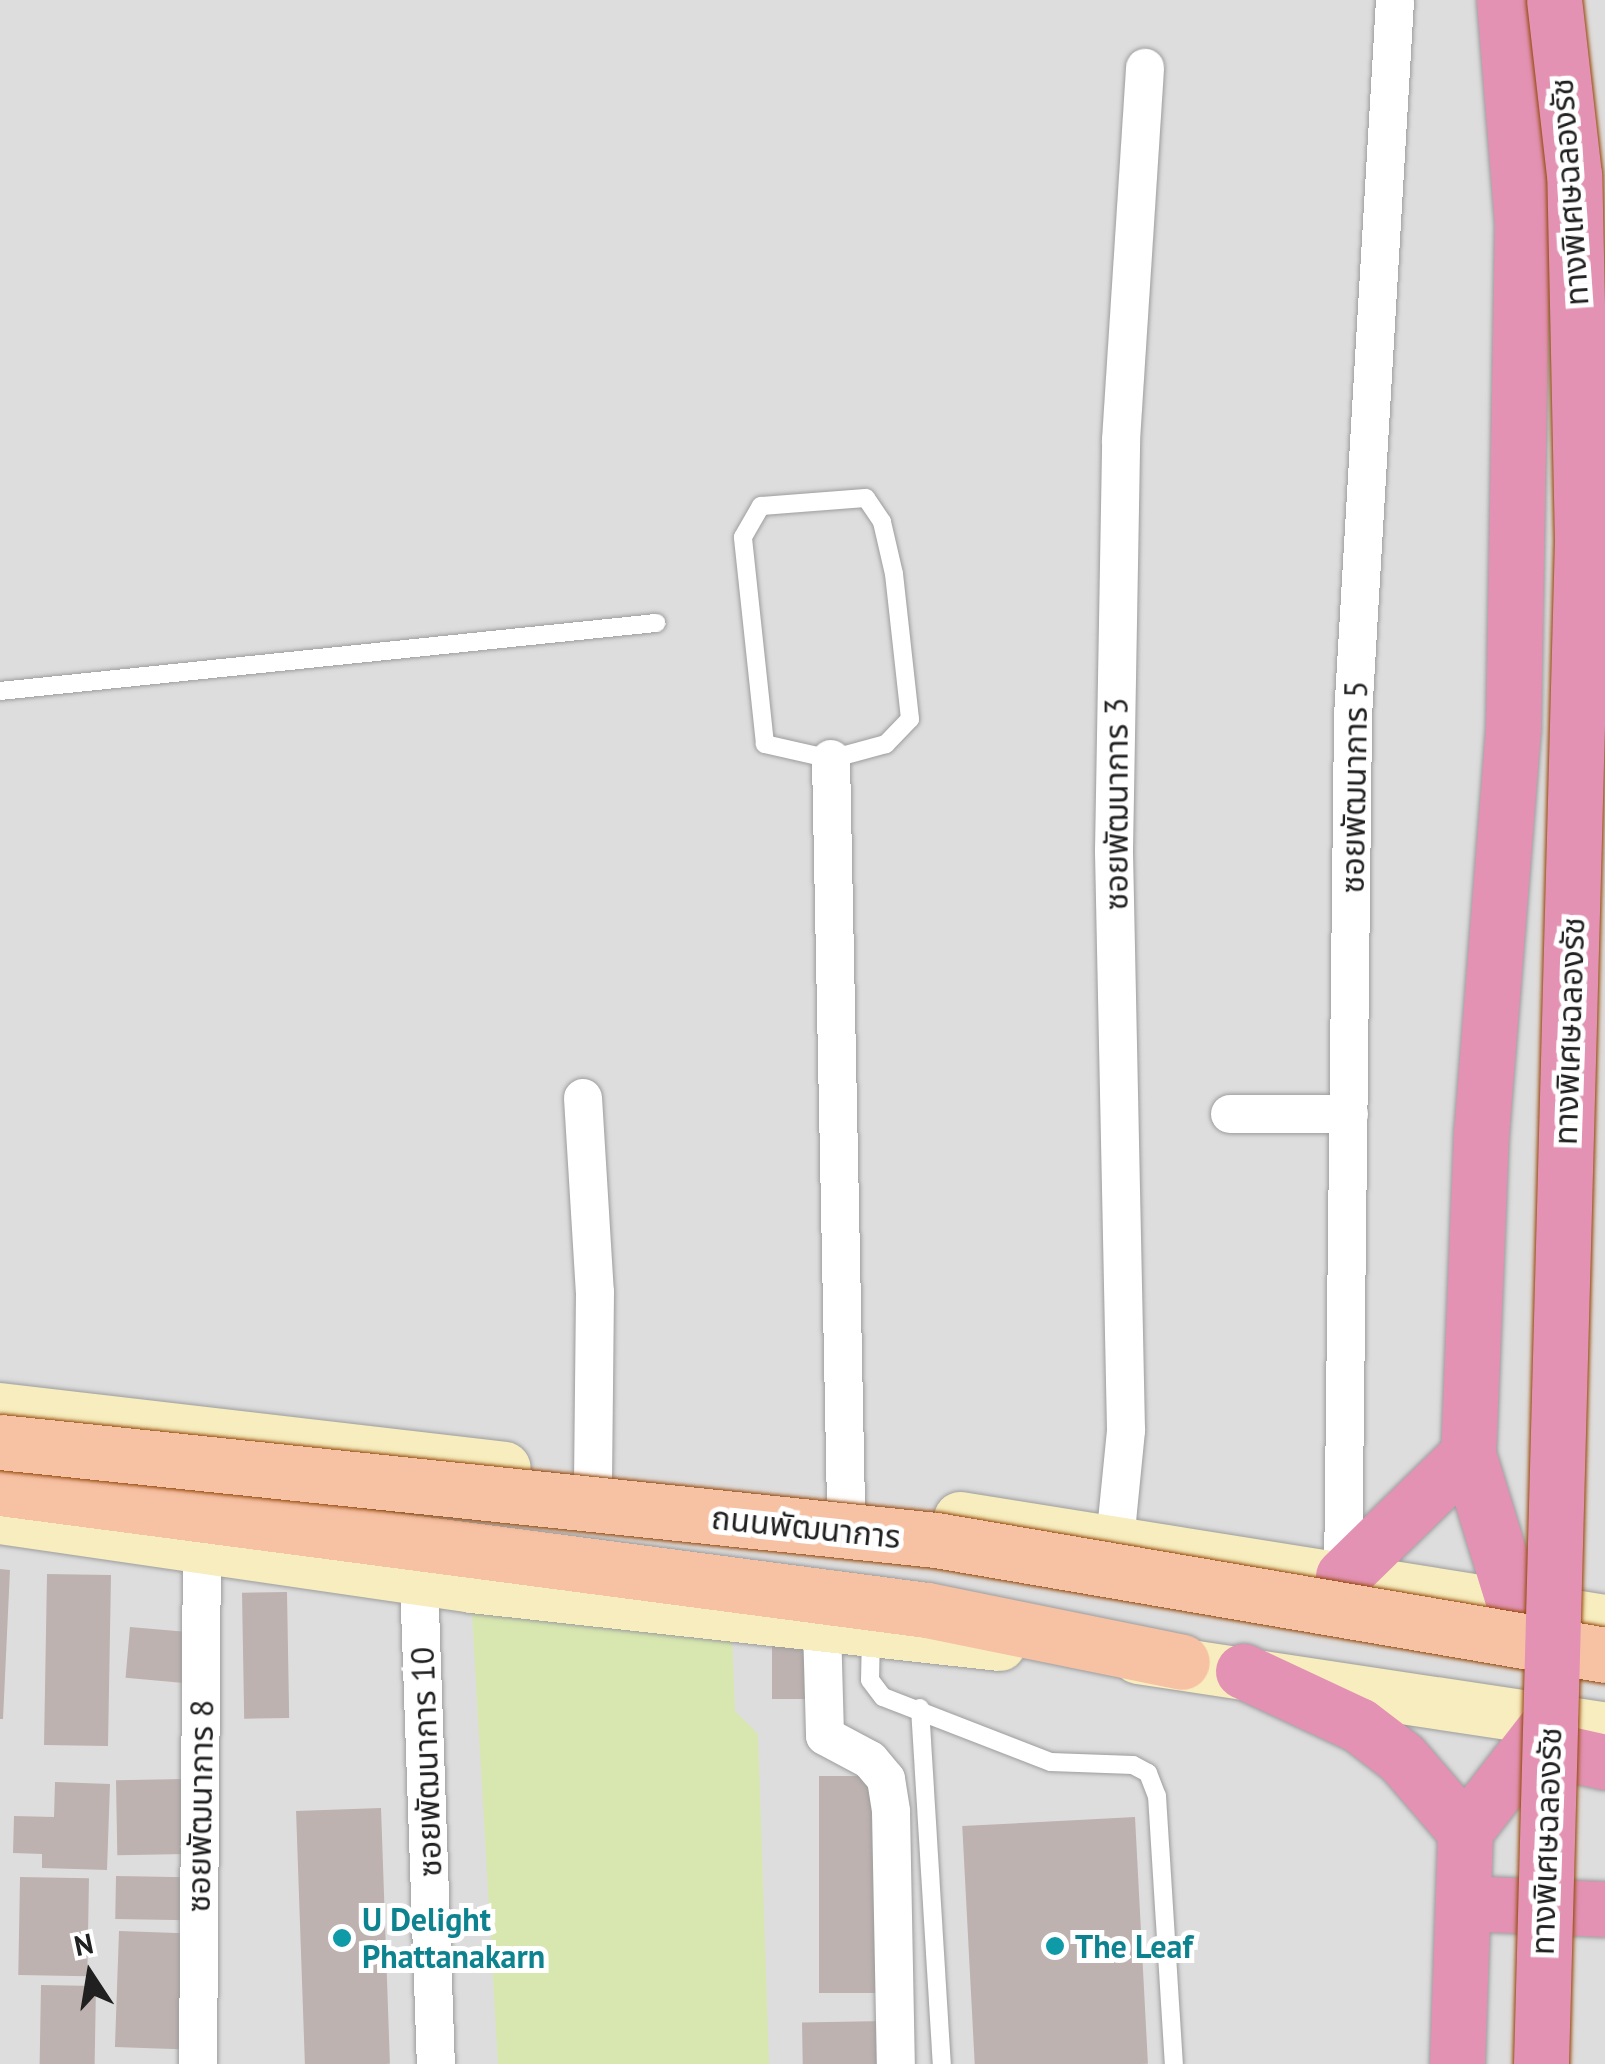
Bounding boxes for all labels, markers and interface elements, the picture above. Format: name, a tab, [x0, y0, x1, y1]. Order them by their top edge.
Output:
street label: ทางพิเศษฉลองรัช	[1542, 77, 1596, 307]
street label: ซอยพัฒนาการ 5	[1333, 680, 1375, 894]
street label: ซอยพัฒนาการ 3	[1097, 698, 1135, 910]
street label: ทางพิเศษฉลองรัช	[1546, 916, 1592, 1146]
street label: ถนนพัฒนาการ	[709, 1498, 903, 1556]
street label: ซอยพัฒนาการ 10	[403, 1646, 449, 1878]
street label: ซอยพัฒนาการ 8	[179, 1699, 221, 1913]
street label: ทางพิเศษฉลองรัช	[1523, 1726, 1569, 1956]
place label: U Delight Phattanakarn	[362, 1901, 545, 1976]
north arrow	[40, 1924, 140, 2024]
text: N	[71, 1924, 97, 1964]
marker: U Delight Phattanakarn	[331, 1927, 353, 1949]
place label: The Leaf	[1075, 1927, 1193, 1965]
marker: The Leaf	[1044, 1935, 1066, 1957]

